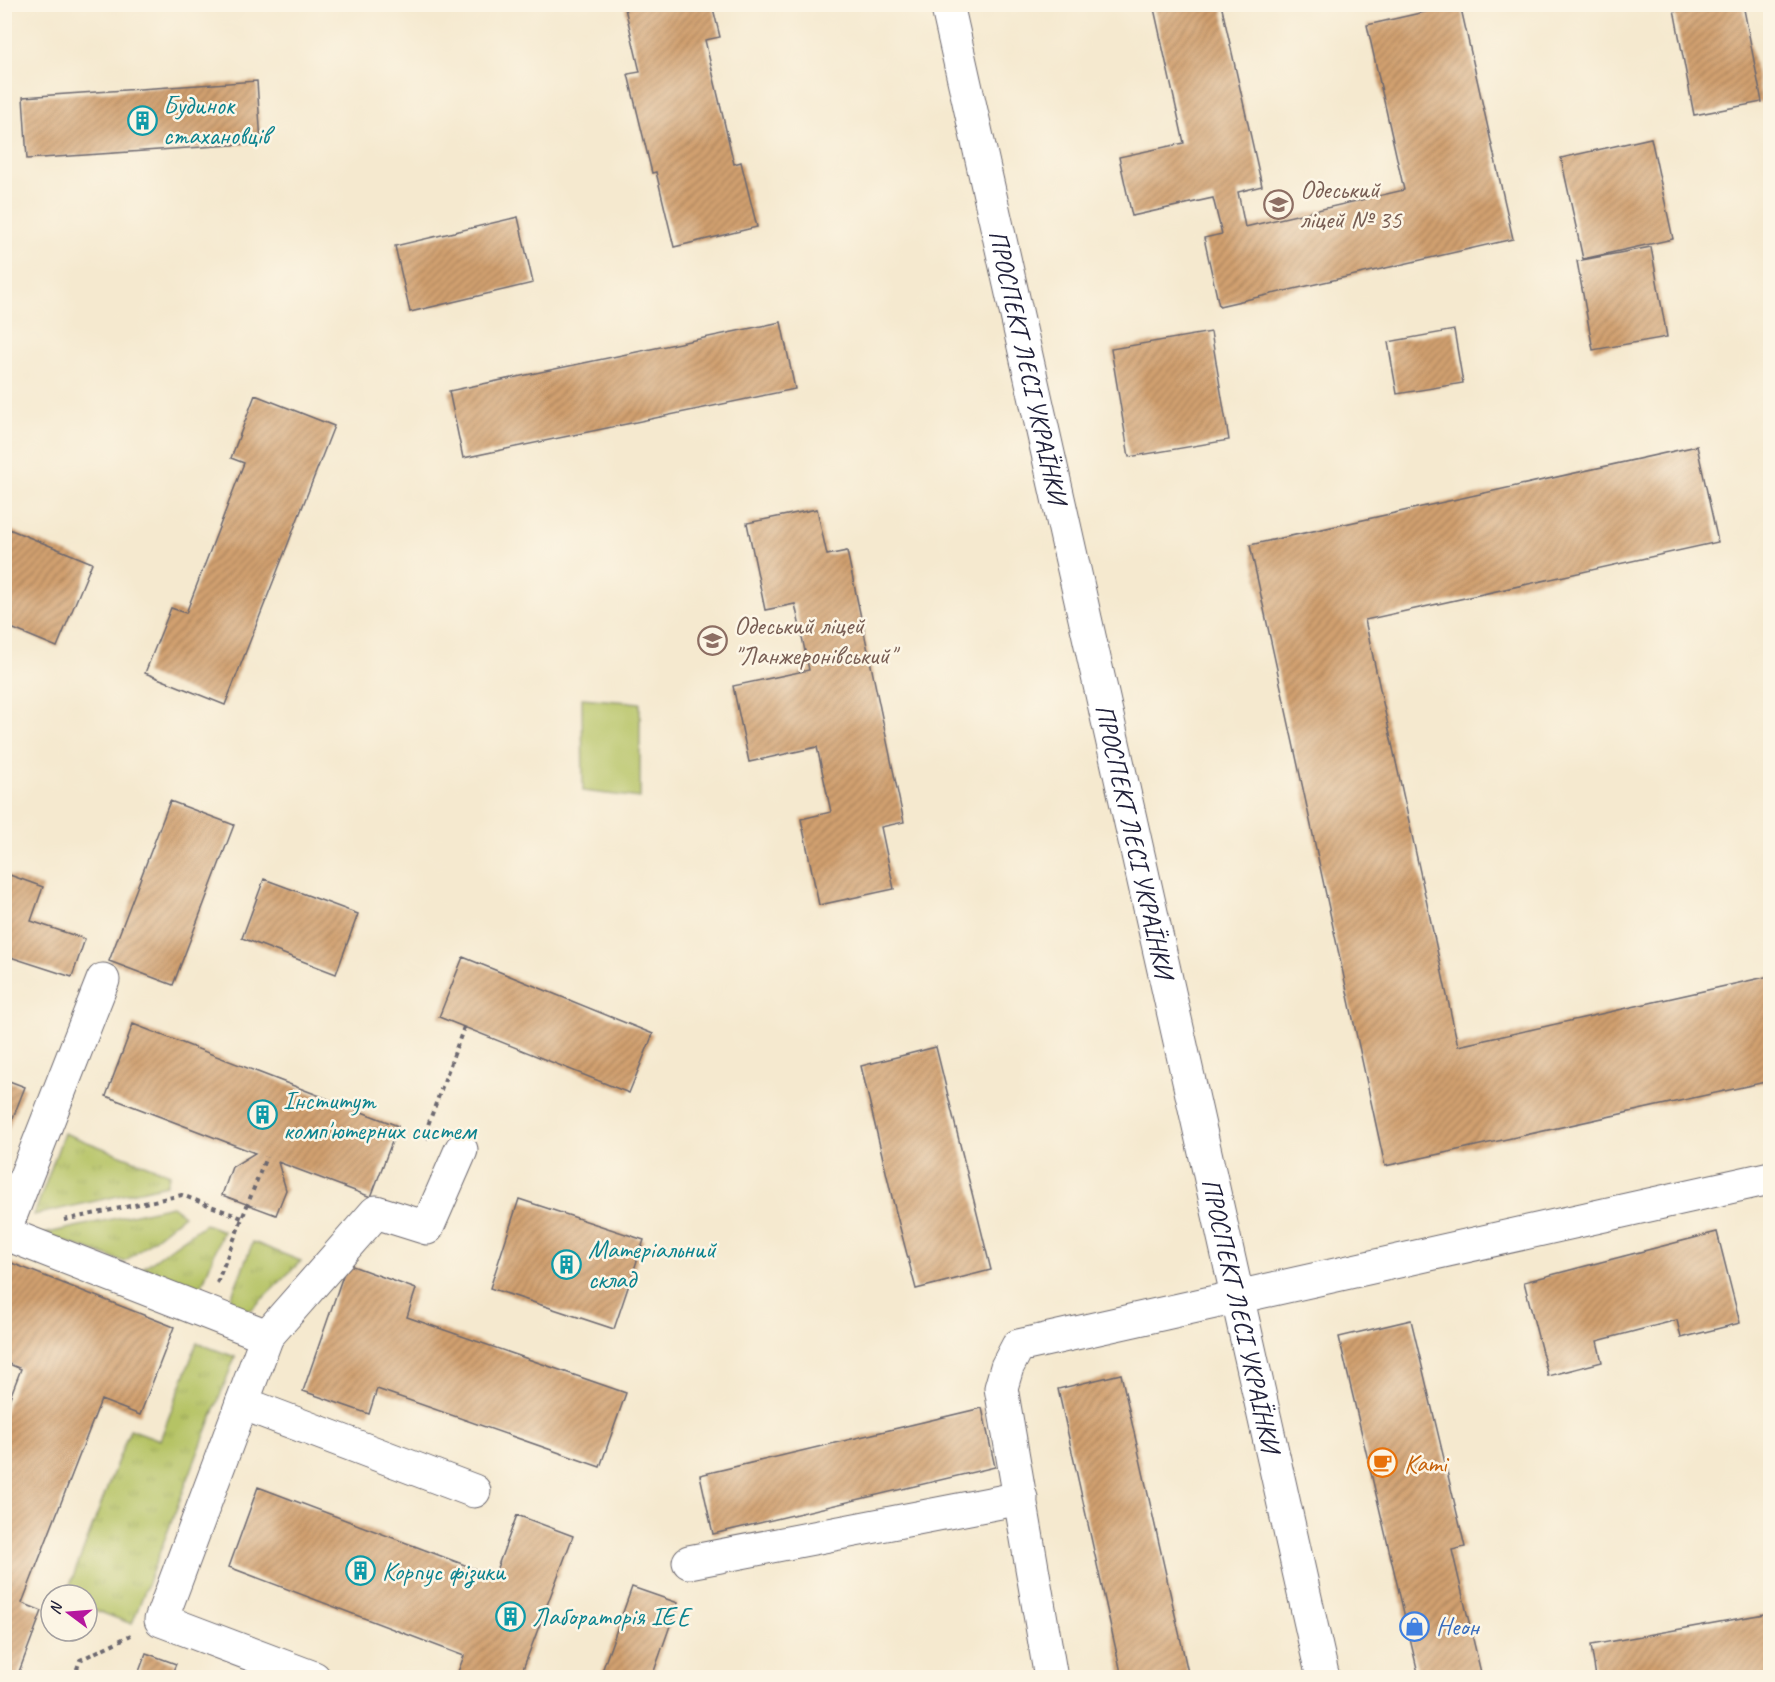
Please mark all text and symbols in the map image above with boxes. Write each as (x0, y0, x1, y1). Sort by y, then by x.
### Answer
place label: Будинок стахановців (163, 89, 276, 152)
building icon: Будинок стахановців (126, 104, 158, 136)
place label: Одеський ліцей № 35 (1300, 173, 1403, 236)
school or university icon: Одеський ліцей № 35 (1263, 188, 1295, 220)
street label: ПРОСПЕКТ ЛЕСІ УКРАЇНКИ (981, 227, 1076, 512)
place label: Одеський ліцей "Ланжеронівський" (734, 609, 900, 672)
school or university icon: Одеський ліцей "Ланжеронівський" (697, 624, 729, 656)
street label: ПРОСПЕКТ ЛЕСІ УКРАЇНКИ (1088, 701, 1182, 986)
place label: Інститут комп'ютерних систем (283, 1084, 477, 1147)
building icon: Інститут комп'ютерних систем (246, 1099, 278, 1131)
street label: ПРОСПЕКТ ЛЕСІ УКРАЇНКИ (1194, 1175, 1289, 1460)
place label: Матеріальний склад (588, 1233, 718, 1296)
building icon: Матеріальний склад (551, 1248, 583, 1280)
cafe icon: Kami (1367, 1447, 1399, 1479)
place label: Kami (1404, 1447, 1450, 1480)
building icon: Корпус фізики (345, 1555, 377, 1587)
place label: Корпус фізики (382, 1555, 506, 1589)
north arrow (39, 1583, 99, 1643)
text: N (45, 1599, 67, 1617)
building icon: Лабораторія ІЕЕ (495, 1600, 527, 1632)
place label: Лабораторія ІЕЕ (532, 1600, 694, 1633)
shop icon: Неон (1399, 1610, 1431, 1642)
place label: Неон (1436, 1610, 1480, 1643)

